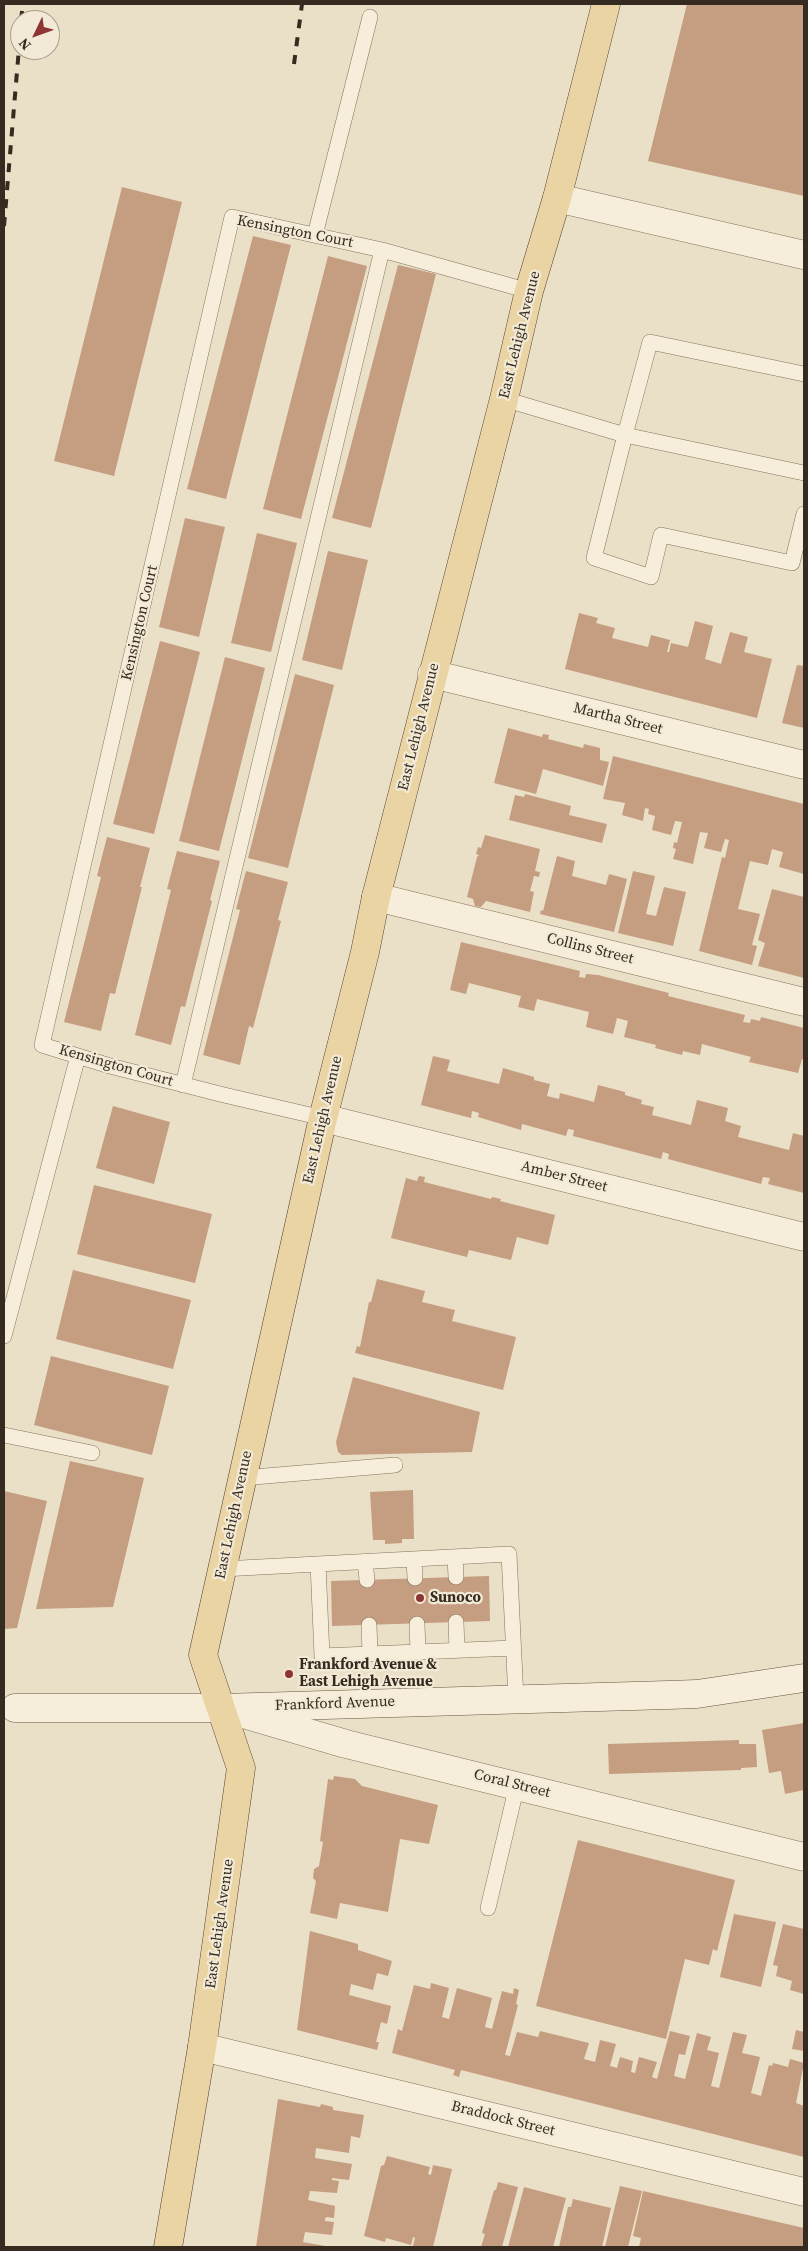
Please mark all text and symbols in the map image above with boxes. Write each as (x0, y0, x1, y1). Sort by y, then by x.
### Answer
north arrow (10, 10, 60, 60)
text: N (14, 34, 35, 55)
street label: Kensington Court (235, 212, 355, 252)
street label: East Lehigh Avenue (495, 269, 545, 401)
street label: Kensington Court (118, 564, 162, 682)
street label: East Lehigh Avenue (394, 661, 444, 793)
street label: Martha Street (572, 699, 664, 739)
street label: Collins Street (545, 930, 635, 968)
street label: Kensington Court (57, 1041, 175, 1091)
street label: East Lehigh Avenue (300, 1054, 346, 1186)
street label: Amber Street (519, 1158, 609, 1196)
street label: East Lehigh Avenue (212, 1449, 256, 1581)
place label: Sunoco (430, 1589, 481, 1607)
marker: Sunoco (414, 1592, 426, 1604)
place label: Frankford Avenue & East Lehigh Avenue (299, 1656, 437, 1691)
marker: Frankford Avenue & East Lehigh Avenue (283, 1668, 295, 1680)
street label: Frankford Avenue (275, 1693, 395, 1715)
street label: Coral Street (472, 1766, 552, 1802)
street label: East Lehigh Avenue (202, 1858, 238, 1990)
street label: Braddock Street (449, 2097, 557, 2141)

